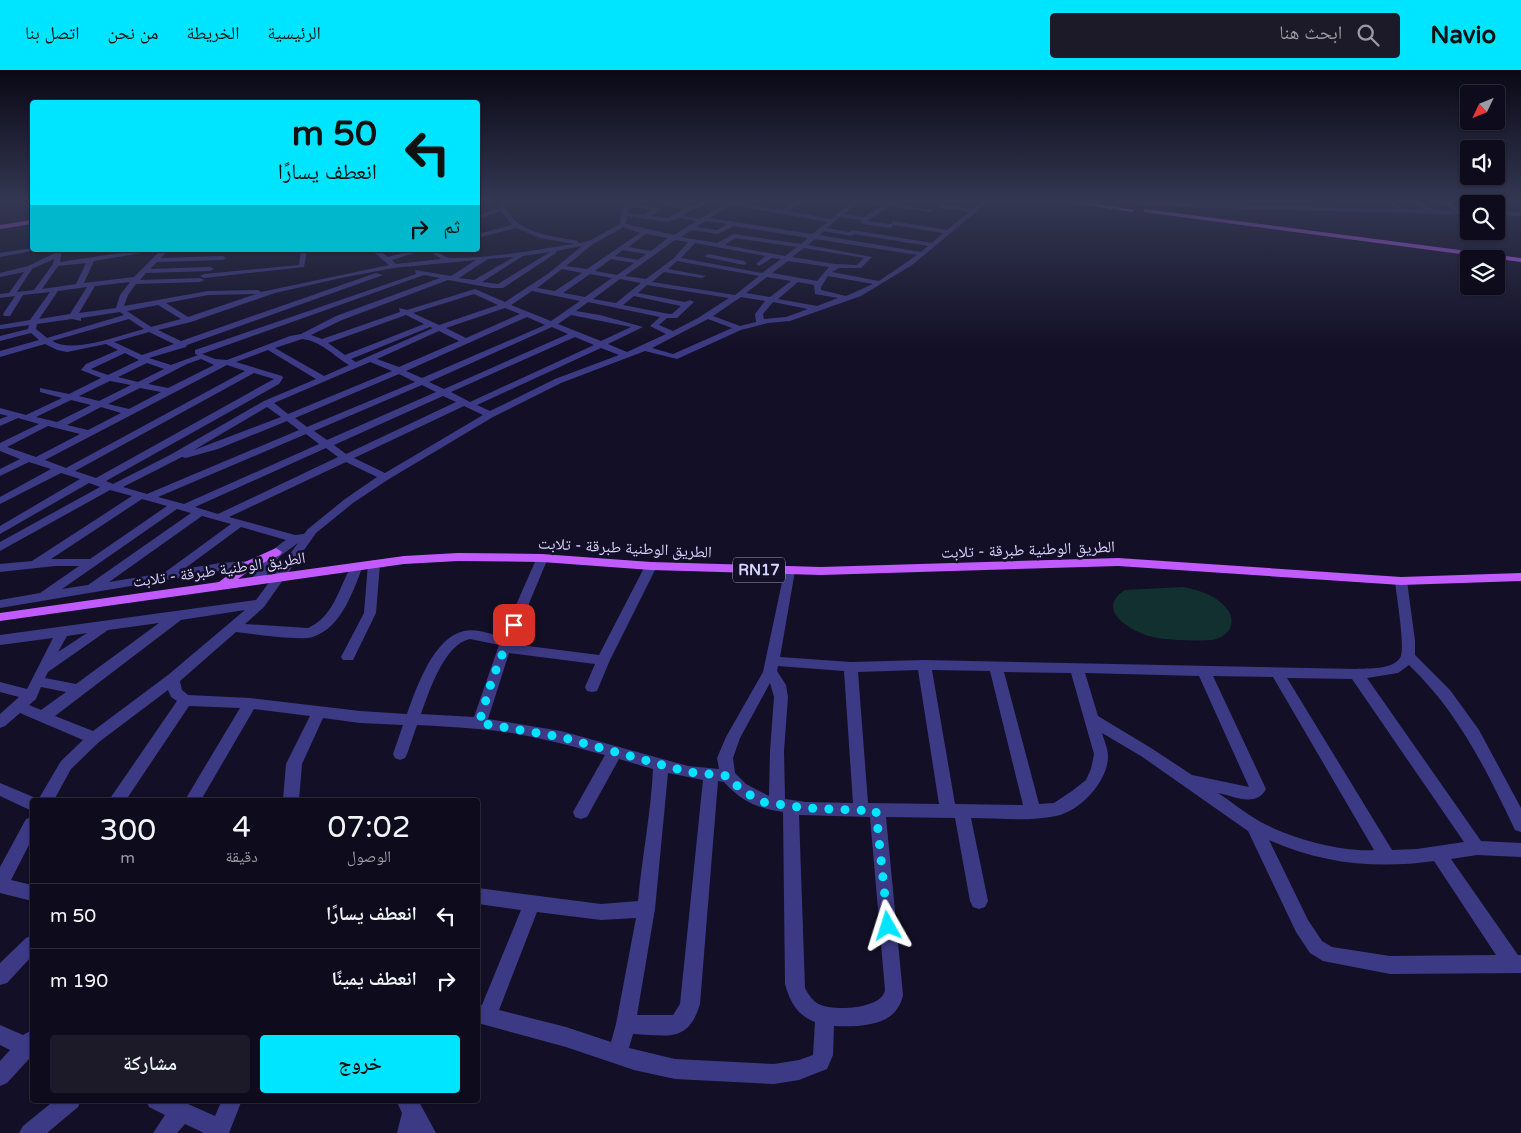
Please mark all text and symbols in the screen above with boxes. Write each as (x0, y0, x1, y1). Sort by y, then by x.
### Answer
search box (1050, 13, 1400, 58)
icon: search (1354, 21, 1382, 49)
text: Navio (1430, 21, 1496, 50)
text: اتصل بنا (25, 22, 80, 44)
text: من نحن (108, 22, 158, 44)
text: الخريطة (186, 22, 239, 44)
text: الرئيسية (267, 22, 321, 44)
text: ابحث هنا (1279, 22, 1342, 44)
north arrow (1460, 85, 1505, 130)
map controls (1460, 85, 1505, 295)
text: 50 m (292, 113, 377, 155)
icon: left (395, 120, 460, 185)
button: sound (1460, 140, 1505, 185)
text: انعطف يسارًا (278, 159, 377, 185)
button: search (1460, 195, 1505, 240)
icon: right (405, 215, 433, 243)
text: ثم (443, 216, 460, 238)
button: layers (1460, 250, 1505, 295)
street label: الطريق الوطنية طبرقة - تلابت (538, 533, 712, 563)
street label: الطريق الوطنية طبرقة - تلابت (941, 537, 1115, 563)
street label: الطريق الوطنية طبرقة - تلابت (132, 548, 307, 592)
road number: RN17 (733, 558, 785, 582)
pin (493, 604, 535, 646)
icon: arrive (500, 611, 528, 639)
text: 4 (232, 809, 251, 846)
text: 07:02 (327, 809, 411, 846)
text: 300 (99, 812, 156, 849)
text: دقيقة (225, 847, 258, 867)
text: الوصول (347, 847, 391, 867)
text: m (120, 848, 135, 868)
position arrow (861, 899, 913, 951)
icon: left (432, 902, 460, 930)
text: انعطف يسارًا (326, 903, 417, 925)
text: 50 m (50, 905, 96, 927)
icon: right (432, 967, 460, 995)
text: انعطف يمينًا (331, 968, 417, 990)
text: 190 m (50, 970, 108, 992)
button: مشاركة (50, 1035, 250, 1093)
button: خروج (260, 1035, 460, 1093)

